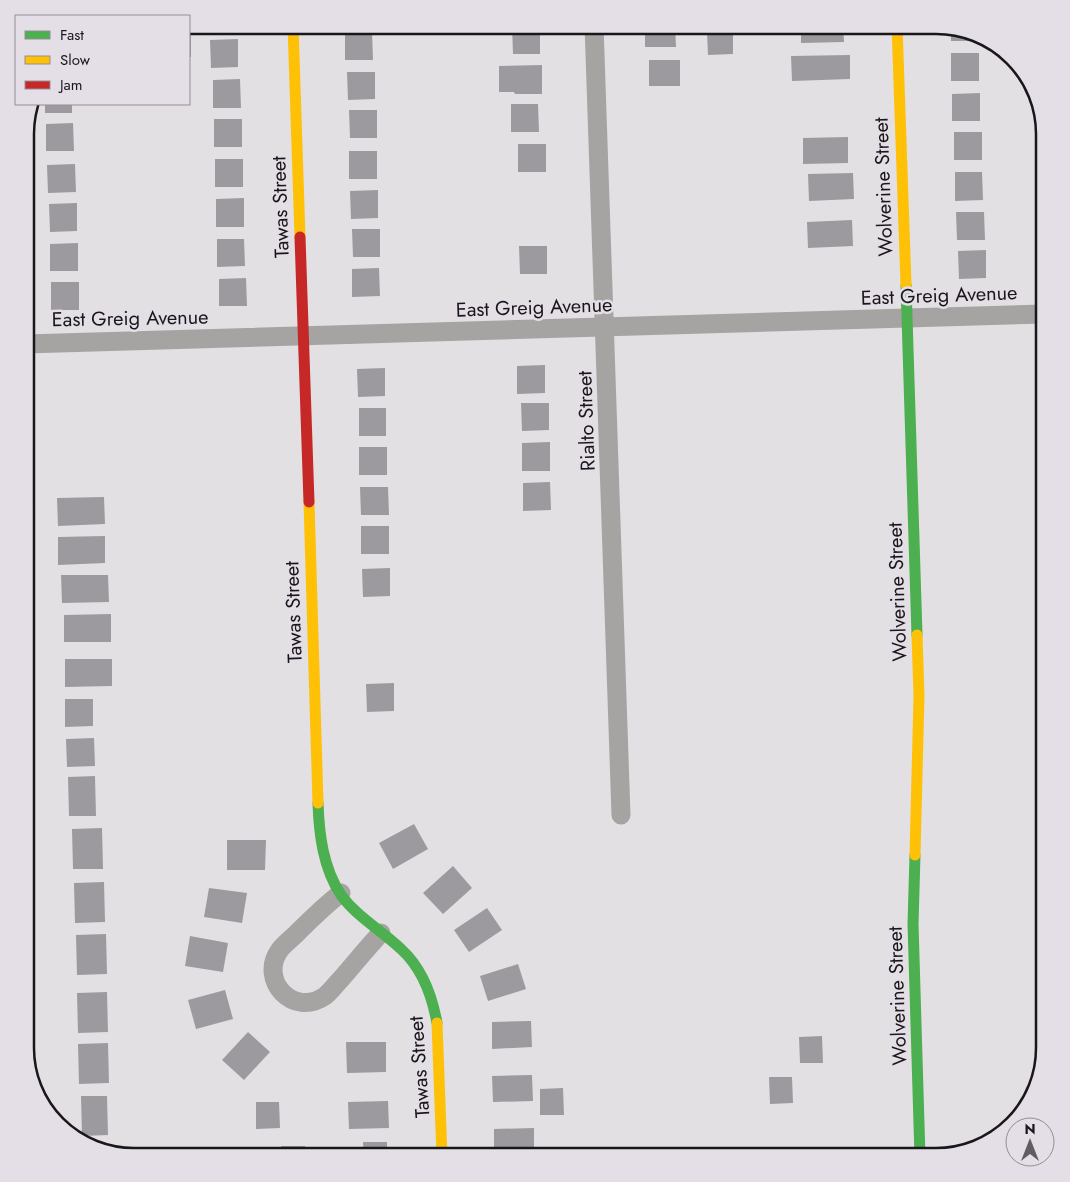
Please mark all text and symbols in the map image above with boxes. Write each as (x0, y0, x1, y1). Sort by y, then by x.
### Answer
legend (15, 15, 190, 105)
text: Fast (60, 24, 84, 46)
text: Slow (60, 49, 91, 71)
text: Jam (58, 74, 83, 96)
street label: Wolverine Street (867, 117, 900, 257)
street label: Tawas Street (264, 155, 297, 258)
street label: East Greig Avenue (860, 278, 1018, 313)
street label: East Greig Avenue (455, 290, 613, 325)
street label: East Greig Avenue (51, 303, 209, 334)
street label: Rialto Street (570, 370, 603, 471)
street label: Wolverine Street (881, 522, 914, 662)
street label: Tawas Street (277, 560, 310, 663)
street label: Wolverine Street (881, 926, 914, 1066)
street label: Tawas Street (401, 1015, 438, 1119)
north arrow (1005, 1117, 1055, 1167)
text: N (1024, 1119, 1036, 1139)

